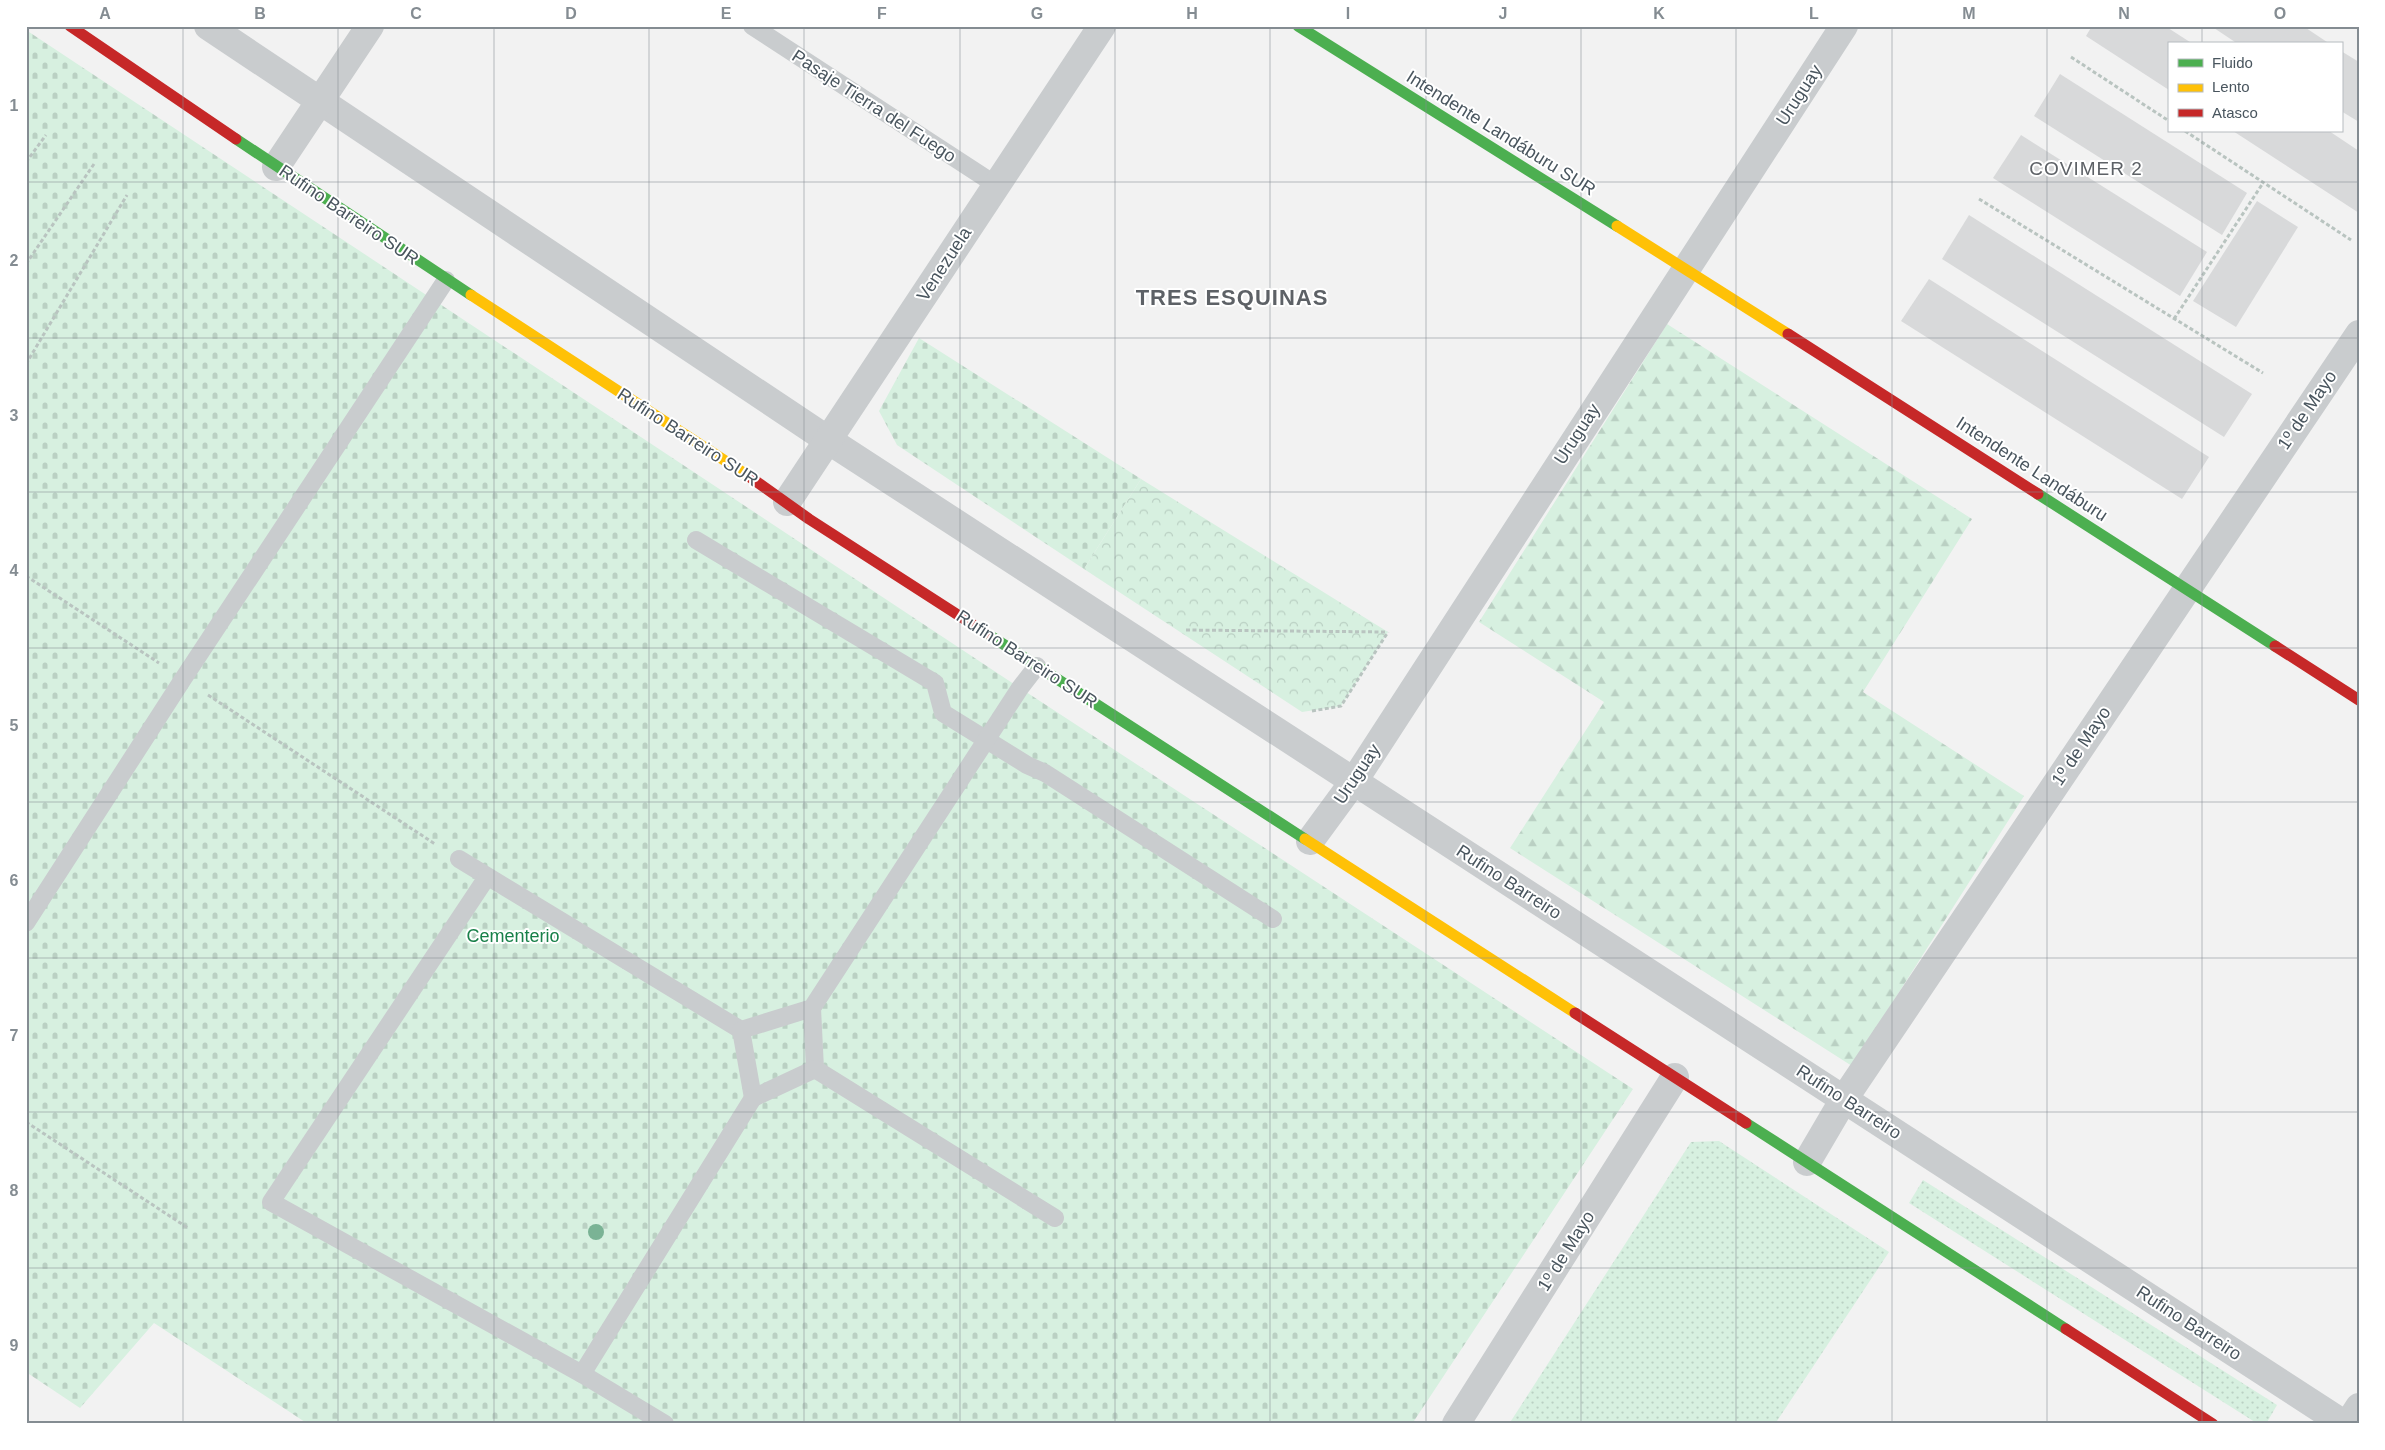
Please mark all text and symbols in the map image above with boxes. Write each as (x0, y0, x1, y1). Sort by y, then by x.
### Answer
text: A (99, 5, 111, 22)
text: B (254, 5, 266, 22)
text: C (410, 5, 422, 22)
text: D (565, 5, 577, 22)
text: E (721, 5, 732, 22)
text: F (877, 5, 887, 22)
text: G (1031, 5, 1043, 22)
text: H (1186, 5, 1198, 22)
text: I (1346, 5, 1350, 22)
text: J (1499, 5, 1507, 22)
text: K (1653, 5, 1665, 22)
text: L (1809, 5, 1819, 22)
text: M (1962, 5, 1976, 22)
text: N (2118, 5, 2130, 22)
text: O (2274, 5, 2286, 22)
legend (2168, 42, 2342, 132)
street label: Pasaje Tierra del Fuego (788, 46, 960, 166)
text: Fluido (2212, 54, 2253, 71)
street label: Uruguay (1772, 61, 1826, 129)
street label: Intendente Landáburu SUR (1403, 66, 1599, 200)
text: Lento (2212, 78, 2250, 95)
text: 1 (10, 97, 19, 114)
text: Atasco (2212, 104, 2258, 121)
district label: COVIMER 2 (2029, 158, 2143, 179)
street label: Rufino Barreiro SUR (275, 161, 423, 269)
street label: Venezuela (913, 222, 976, 305)
text: 2 (10, 252, 19, 269)
district label: TRES ESQUINAS (1136, 285, 1328, 310)
street label: 1º de Mayo (2273, 367, 2341, 453)
street label: Rufino Barreiro SUR (614, 384, 762, 490)
street label: Uruguay (1550, 400, 1604, 468)
text: 3 (10, 407, 19, 424)
street label: Intendente Landáburu (1953, 413, 2111, 525)
text: 4 (10, 562, 19, 579)
street label: Rufino Barreiro SUR (953, 606, 1101, 712)
street label: 1º de Mayo (2047, 703, 2115, 789)
text: 5 (10, 717, 19, 734)
street label: Uruguay (1330, 740, 1384, 808)
street label: Rufino Barreiro (1453, 841, 1565, 923)
text: 6 (10, 872, 19, 889)
park label: Cementerio (466, 926, 560, 946)
text: 7 (10, 1027, 19, 1044)
street label: Rufino Barreiro (1793, 1061, 1905, 1143)
text: 8 (10, 1182, 19, 1199)
street label: 1º de Mayo (1534, 1207, 1598, 1295)
street label: Rufino Barreiro (2133, 1282, 2245, 1364)
text: 9 (10, 1337, 19, 1354)

